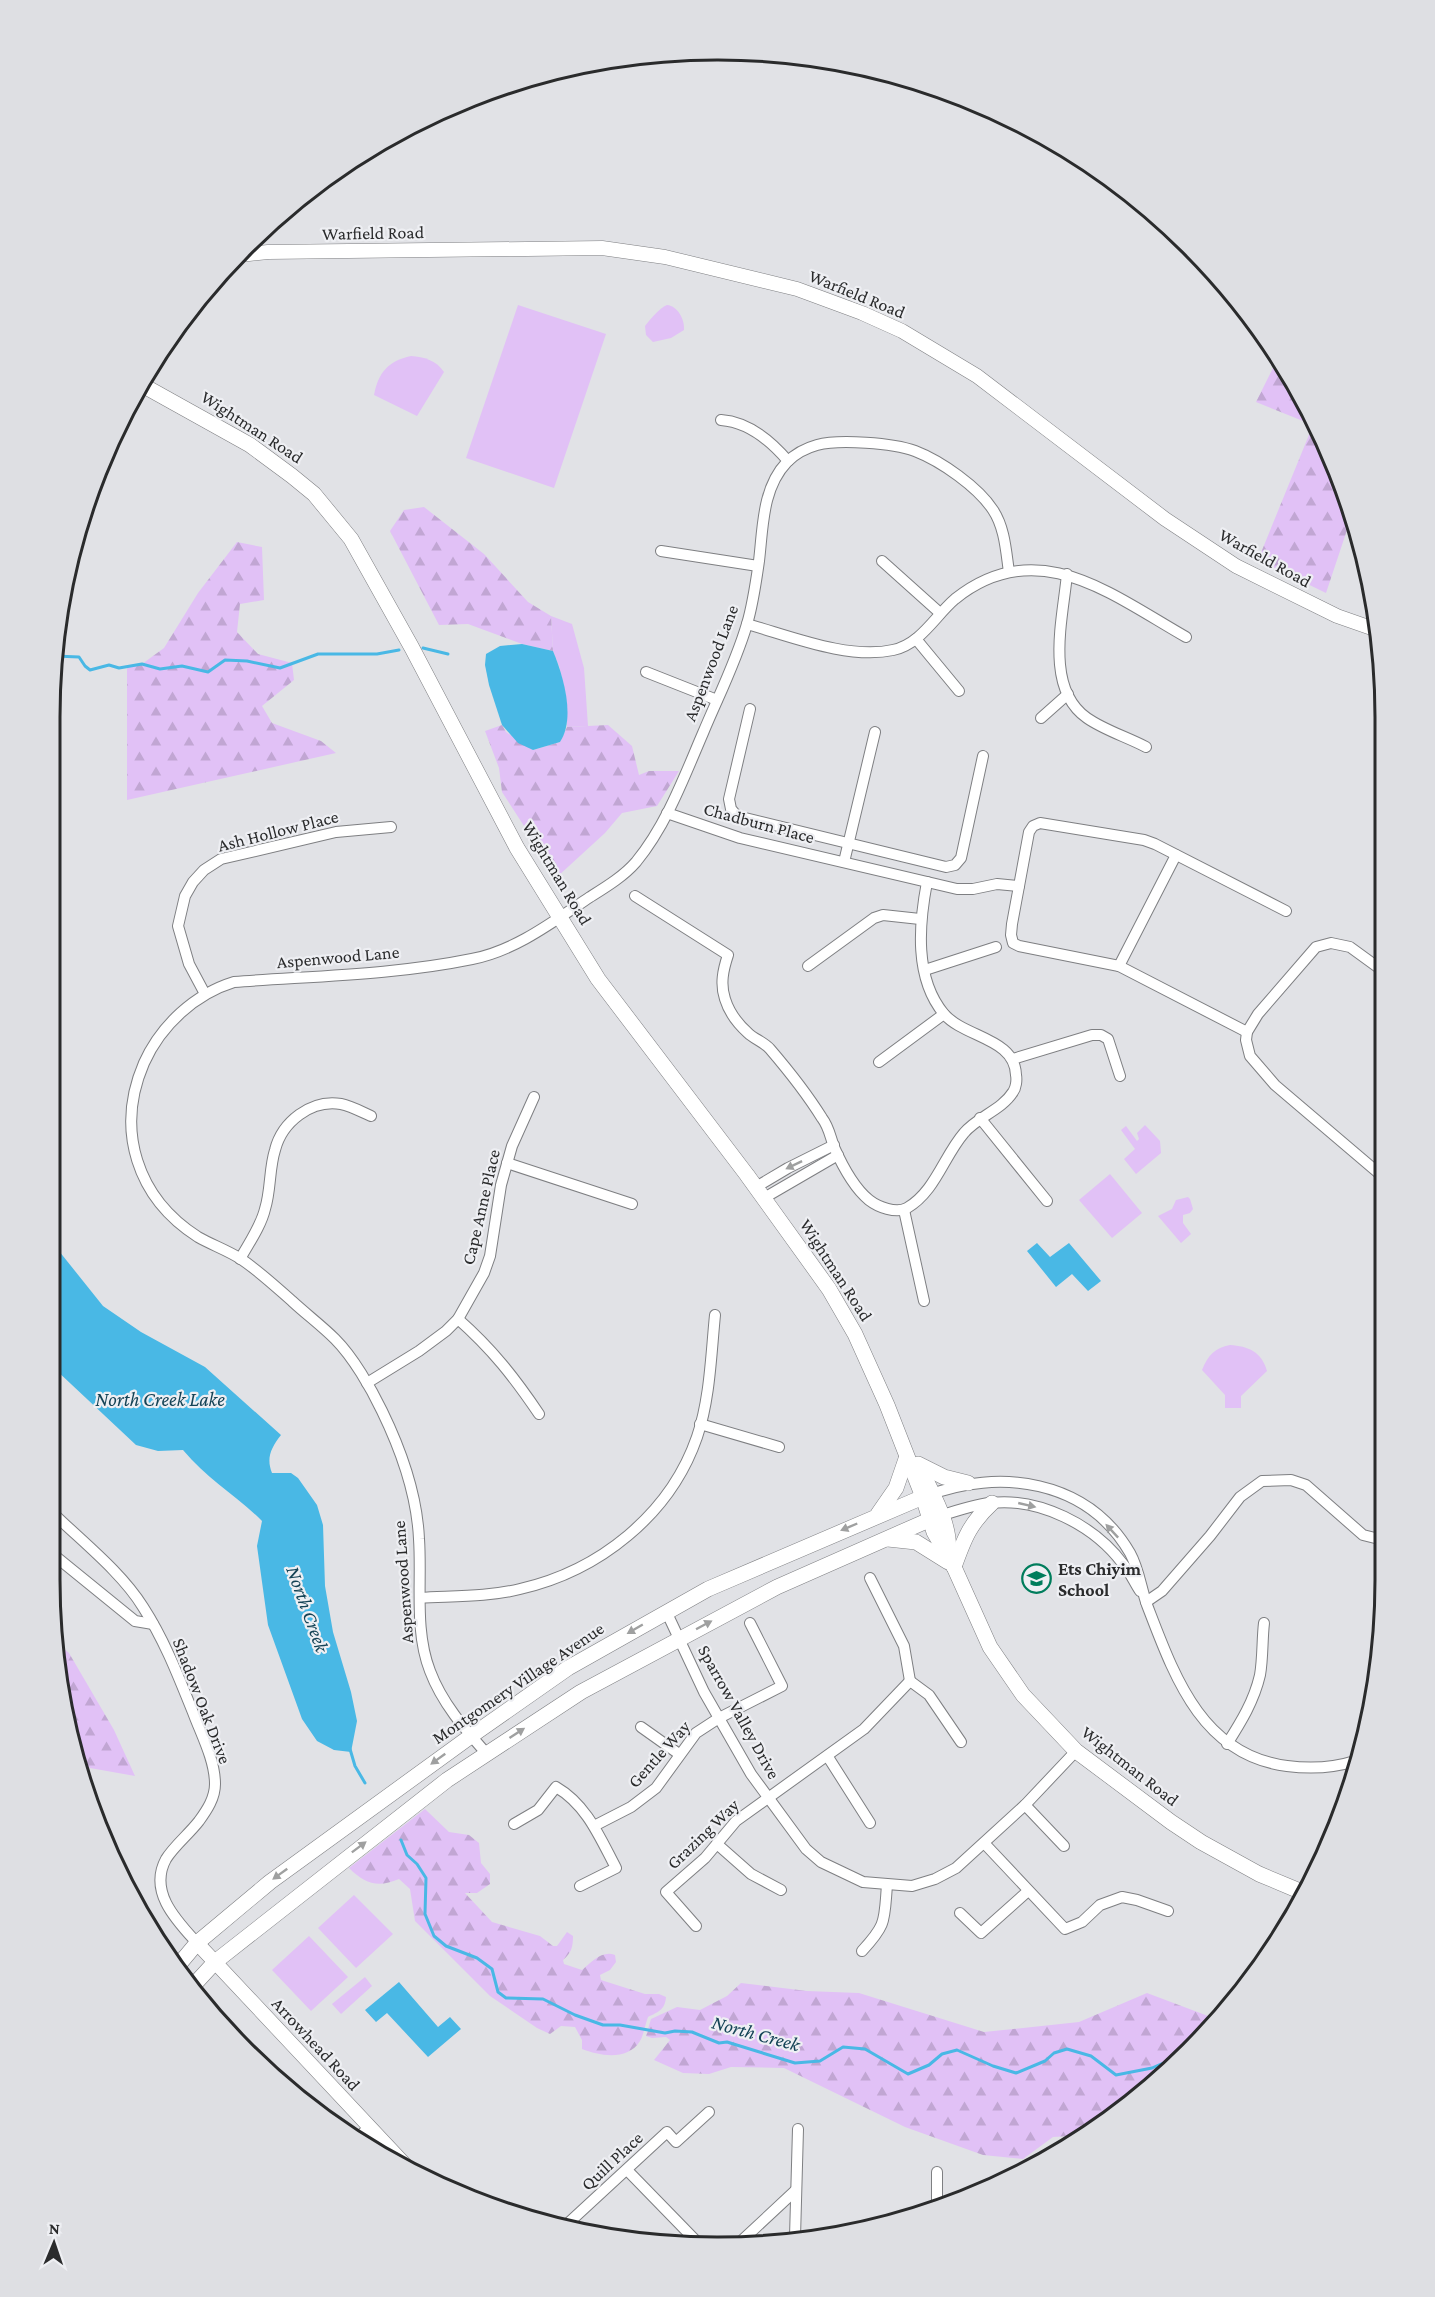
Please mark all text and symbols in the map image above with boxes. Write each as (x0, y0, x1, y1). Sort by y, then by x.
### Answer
street label: Warfield Road (322, 222, 425, 244)
street label: Warfield Road (806, 266, 909, 323)
street label: Wightman Road (197, 387, 307, 468)
street label: Warfield Road (1216, 525, 1315, 592)
street label: Aspenwood Lane (680, 602, 742, 724)
street label: Chadburn Place (701, 799, 817, 847)
street label: Ash Hollow Place (216, 806, 340, 856)
street label: Wightman Road (518, 817, 596, 929)
street label: Aspenwood Lane (276, 942, 400, 972)
street label: Cape Anne Place (458, 1147, 504, 1267)
one-way arrow (786, 1160, 803, 1170)
street label: Wightman Road (796, 1215, 877, 1325)
water label: North Creek Lake (95, 1388, 225, 1410)
one-way arrow (1018, 1501, 1037, 1510)
street label: Aspenwood Lane (389, 1520, 417, 1644)
one-way arrow (840, 1523, 858, 1532)
one-way arrow (1105, 1524, 1119, 1539)
place label: Ets Chiyim School (1058, 1559, 1142, 1600)
water label: North Creek (282, 1563, 334, 1656)
school or university icon: Ets Chiyim School (1021, 1563, 1053, 1595)
street label: Montgomery Village Avenue (428, 1618, 608, 1748)
one-way arrow (696, 1620, 713, 1630)
one-way arrow (627, 1624, 644, 1634)
street label: Shadow Oak Drive (169, 1635, 235, 1767)
street label: Sparrow Valley Drive (694, 1642, 784, 1783)
street label: Gentle Way (624, 1716, 695, 1792)
street label: Wightman Road (1077, 1722, 1183, 1810)
one-way arrow (509, 1728, 525, 1739)
one-way arrow (430, 1753, 446, 1765)
street label: Grazing Way (663, 1794, 744, 1873)
one-way arrow (352, 1842, 367, 1854)
one-way arrow (273, 1868, 289, 1880)
street label: Arrowhead Road (268, 1993, 365, 2095)
water label: North Creek (710, 2011, 804, 2056)
street label: Quill Place (577, 2128, 647, 2194)
north arrow (24, 2213, 84, 2273)
text: N (49, 2220, 60, 2237)

